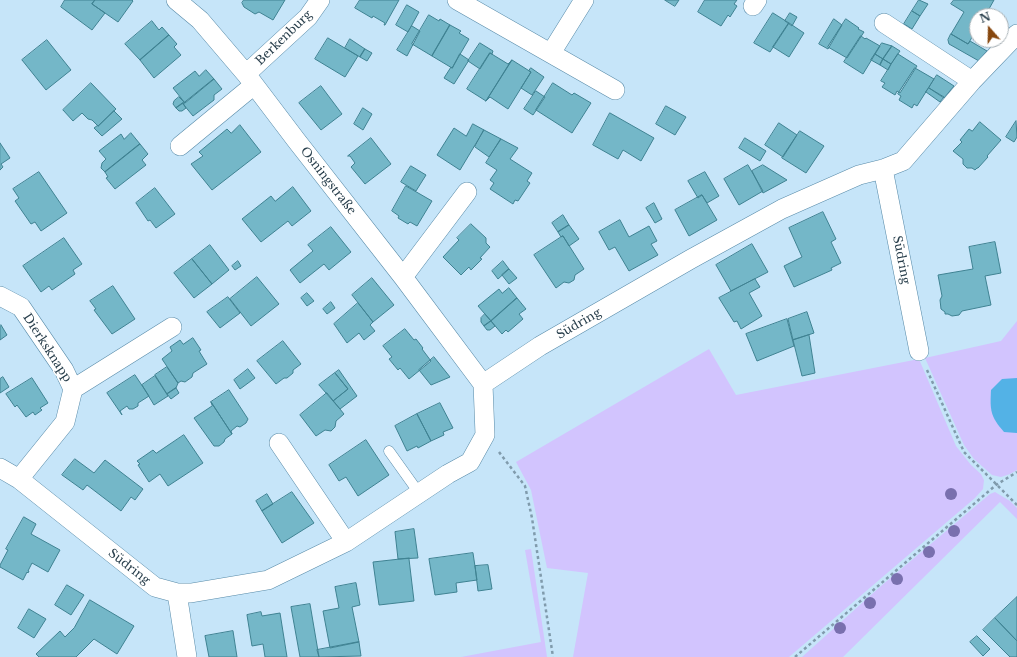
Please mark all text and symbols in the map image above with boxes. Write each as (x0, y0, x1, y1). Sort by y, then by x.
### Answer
street label: Berkenburg (253, 8, 315, 68)
north arrow (969, 8, 1009, 48)
text: N (978, 9, 992, 26)
street label: Osningstraße (297, 144, 359, 218)
street label: Südring (889, 235, 913, 285)
street label: Südring (554, 305, 604, 343)
street label: Dierksknapp (20, 311, 74, 385)
street label: Südring (105, 546, 153, 588)

